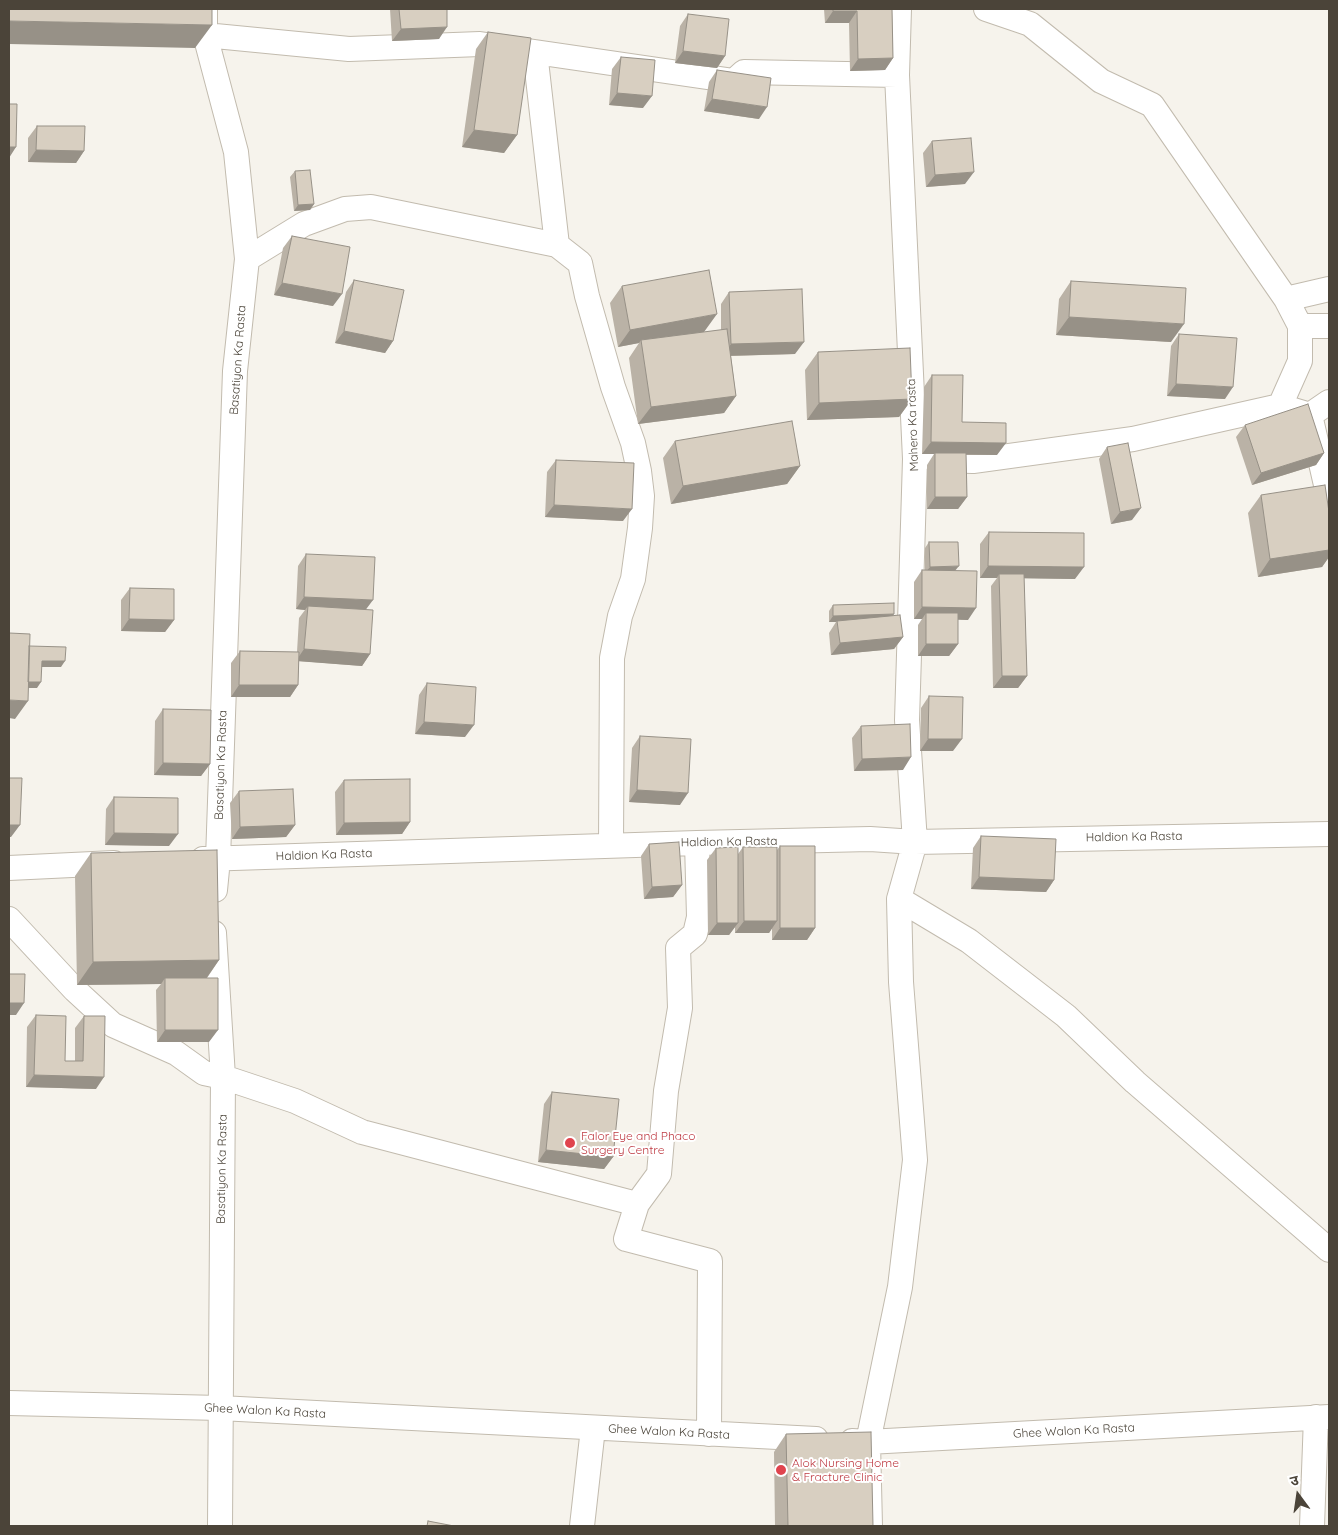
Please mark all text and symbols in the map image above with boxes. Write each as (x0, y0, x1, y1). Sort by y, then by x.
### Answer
street label: Basatiyon Ka Rasta (227, 305, 249, 415)
street label: Mahero Ka rasta (904, 378, 922, 472)
street label: Basatiyon Ka Rasta (212, 710, 230, 820)
street label: Haldion Ka Rasta (1085, 829, 1183, 845)
street label: Haldion Ka Rasta (680, 834, 778, 850)
street label: Haldion Ka Rasta (275, 846, 373, 864)
street label: Basatiyon Ka Rasta (214, 1114, 230, 1224)
place label: Falor Eye and Phaco Surgery Centre (581, 1129, 696, 1157)
marker: Falor Eye and Phaco Surgery Centre (563, 1136, 577, 1150)
street label: Ghee Walon Ka Rasta (204, 1401, 326, 1421)
street label: Ghee Walon Ka Rasta (1013, 1421, 1135, 1441)
street label: Ghee Walon Ka Rasta (608, 1422, 730, 1442)
place label: Alok Nursing Home & Fracture Clinic (792, 1456, 899, 1484)
marker: Alok Nursing Home & Fracture Clinic (774, 1463, 788, 1477)
north arrow (1273, 1470, 1323, 1520)
text: उ (1288, 1471, 1301, 1490)

